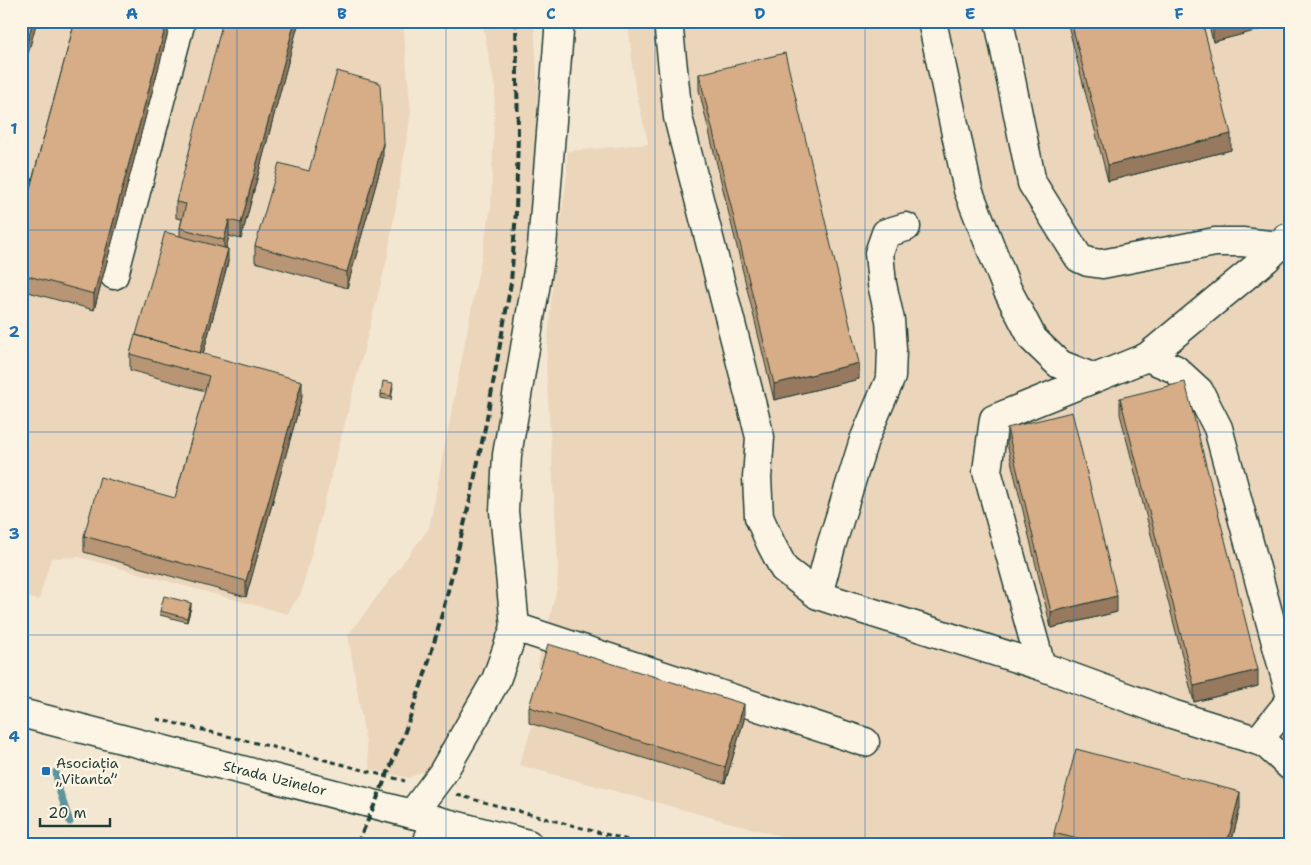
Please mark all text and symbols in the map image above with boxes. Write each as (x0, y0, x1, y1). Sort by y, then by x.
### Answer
text: A (126, 3, 138, 24)
text: B (337, 3, 347, 24)
text: C (546, 3, 556, 24)
text: D (754, 3, 766, 24)
text: E (965, 3, 975, 24)
text: F (1174, 3, 1184, 24)
text: 1 (10, 118, 18, 139)
text: 2 (8, 321, 20, 342)
text: 3 (8, 523, 20, 544)
text: 4 (8, 726, 20, 747)
place label: Asociația „Vitanta” (55, 754, 119, 788)
street label: Strada Uzinelor (221, 756, 329, 800)
marker: Asociația „Vitanta” (40, 765, 52, 777)
scale bar (40, 795, 110, 827)
text: 20 m (48, 803, 87, 823)

